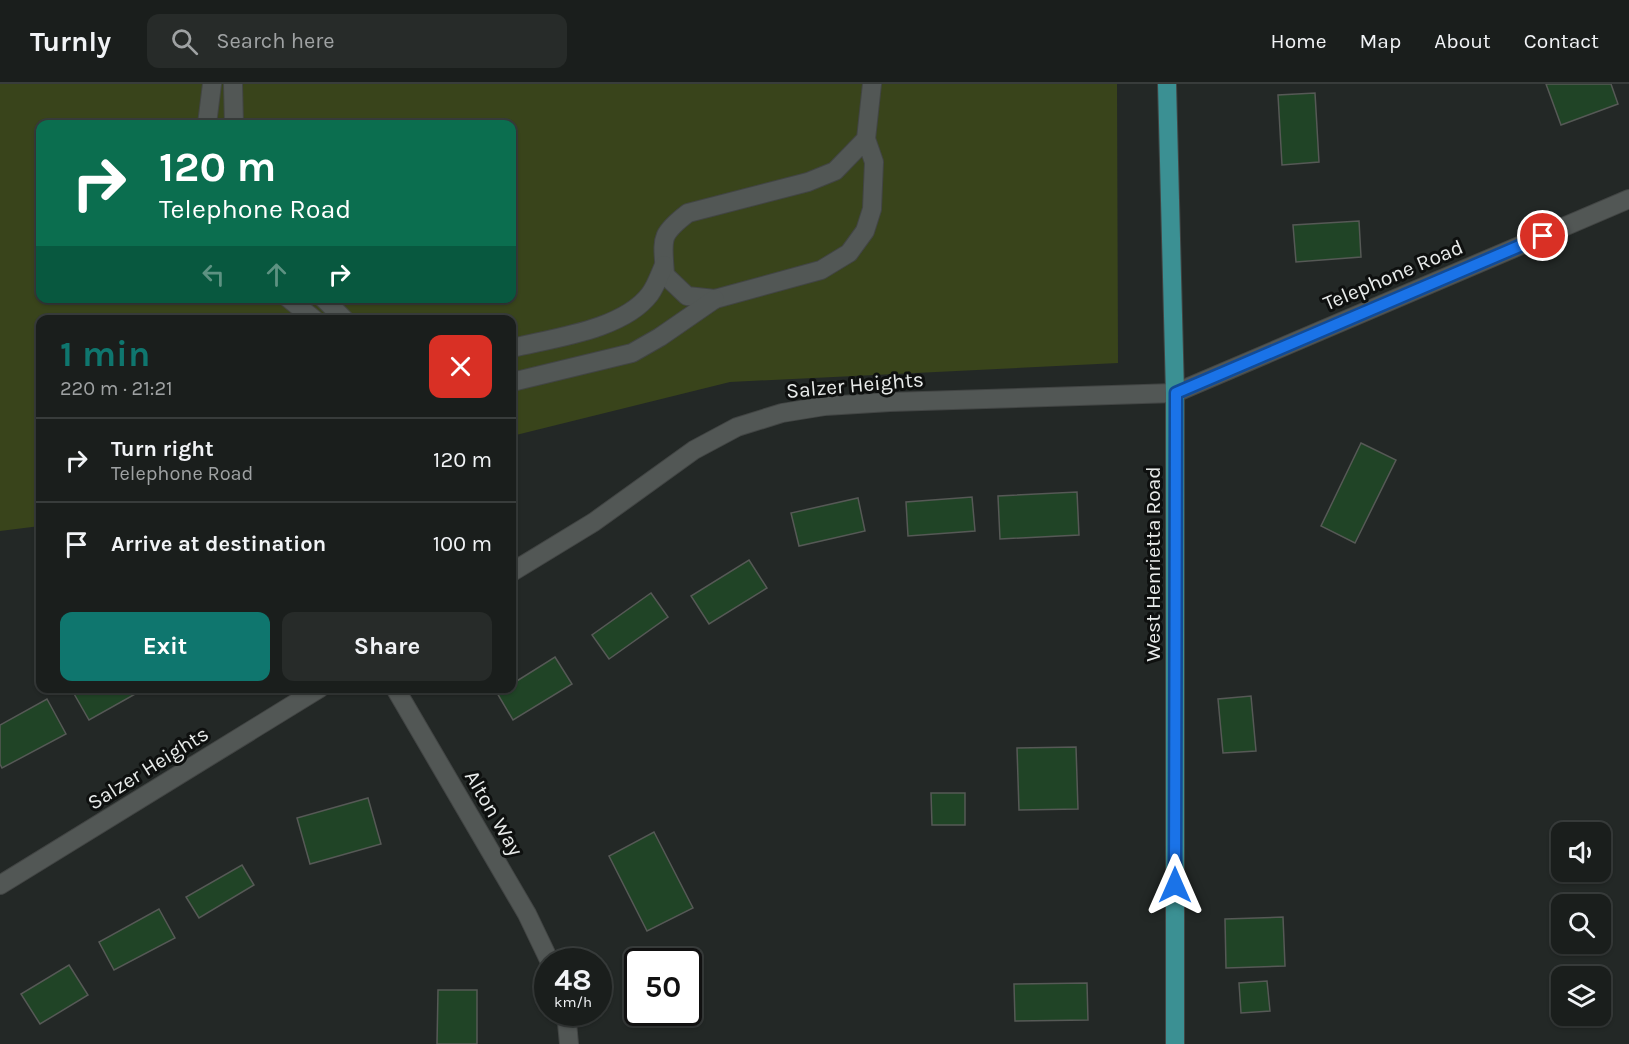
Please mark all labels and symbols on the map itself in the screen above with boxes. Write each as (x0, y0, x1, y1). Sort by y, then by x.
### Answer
pin (1517, 210, 1568, 261)
street label: Telephone Road (1319, 235, 1467, 315)
street label: Salzer Heights (785, 367, 925, 403)
street label: West Henrietta Road (1141, 466, 1165, 662)
street label: Salzer Heights (83, 721, 213, 815)
street label: Alton Way (460, 766, 528, 860)
position arrow (1143, 853, 1207, 917)
speed limit sign: 50 (624, 948, 702, 1026)

